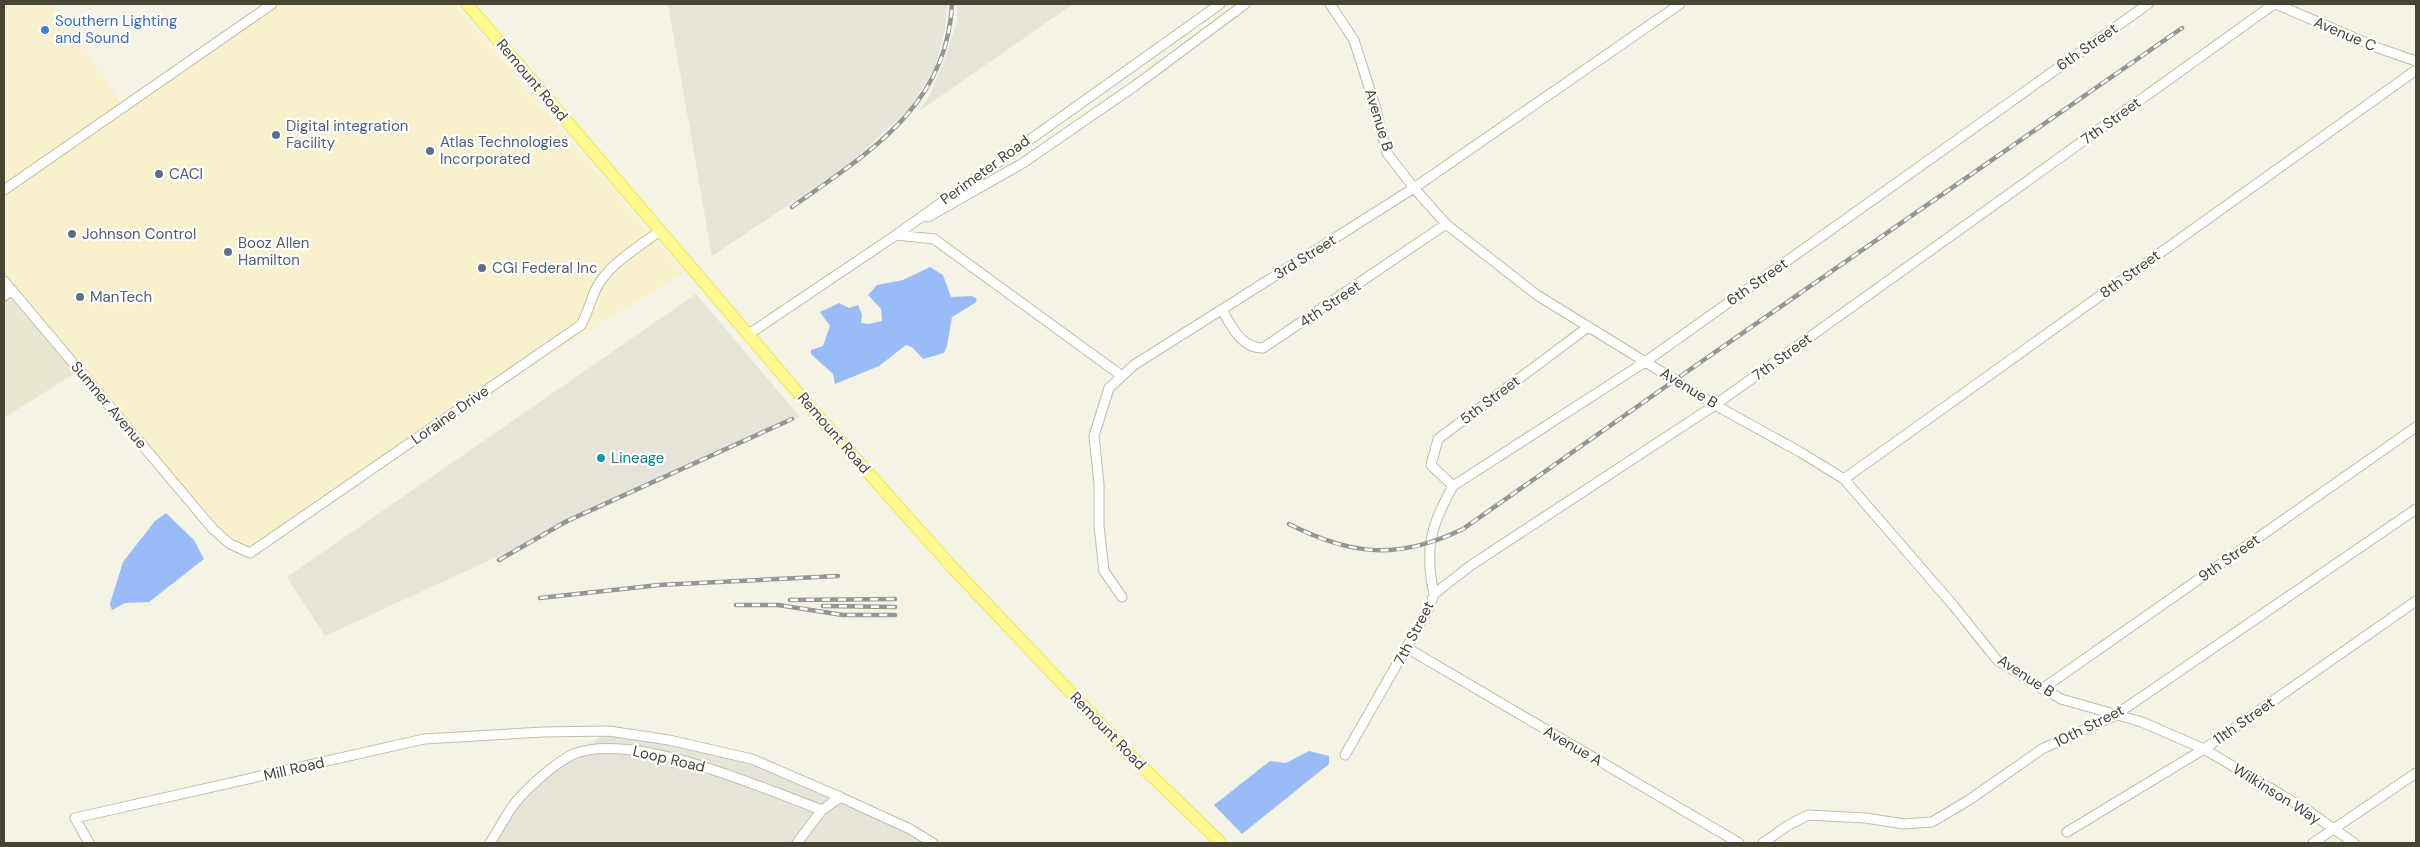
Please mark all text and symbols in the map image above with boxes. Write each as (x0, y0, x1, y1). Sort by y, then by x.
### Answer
place label: Southern Lighting and Sound (55, 11, 177, 48)
street label: Avenue C (2311, 12, 2379, 56)
street label: 6th Street (2052, 19, 2122, 75)
marker: Southern Lighting and Sound (39, 24, 51, 36)
street label: Remount Road (492, 35, 572, 125)
street label: Avenue B (1360, 86, 1398, 154)
street label: 7th Street (2077, 93, 2145, 149)
place label: Digital integration Facility (286, 116, 408, 153)
marker: Digital integration Facility (270, 129, 282, 141)
street label: Perimeter Road (936, 131, 1034, 209)
place label: Atlas Technologies Incorporated (440, 132, 568, 169)
marker: Atlas Technologies Incorporated (424, 145, 436, 157)
place label: CACI (169, 164, 203, 184)
marker: CACI (153, 168, 165, 180)
place label: Johnson Control (82, 224, 196, 244)
marker: Johnson Control (66, 228, 78, 240)
street label: 3rd Street (1270, 230, 1340, 284)
place label: Booz Allen Hamilton (238, 233, 309, 270)
street label: 8th Street (2096, 245, 2164, 303)
marker: Booz Allen Hamilton (222, 246, 234, 258)
street label: 6th Street (1722, 254, 1792, 310)
place label: CGI Federal Inc (492, 258, 598, 278)
marker: CGI Federal Inc (476, 262, 488, 274)
street label: 4th Street (1295, 276, 1365, 332)
place label: ManTech (90, 287, 152, 307)
marker: ManTech (74, 291, 86, 303)
street label: 7th Street (1748, 329, 1816, 385)
street label: Sumner Avenue (67, 357, 151, 453)
street label: Avenue B (1656, 363, 1722, 413)
street label: 5th Street (1456, 371, 1524, 429)
street label: Loraine Drive (407, 381, 493, 449)
street label: Remount Road (793, 388, 875, 478)
place label: Lineage (611, 448, 664, 468)
marker: Lineage (595, 452, 607, 464)
street label: 9th Street (2194, 530, 2264, 586)
street label: 7th Street (1389, 598, 1439, 668)
street label: Avenue B (1994, 650, 2058, 702)
street label: Remount Road (1066, 688, 1150, 774)
street label: 11th Street (2209, 693, 2279, 749)
street label: 10th Street (2051, 700, 2127, 752)
street label: Avenue A (1540, 721, 1606, 771)
street label: Loop Road (631, 741, 707, 777)
street label: Mill Road (262, 752, 326, 786)
street label: Wilkinson Way (2229, 759, 2325, 829)

